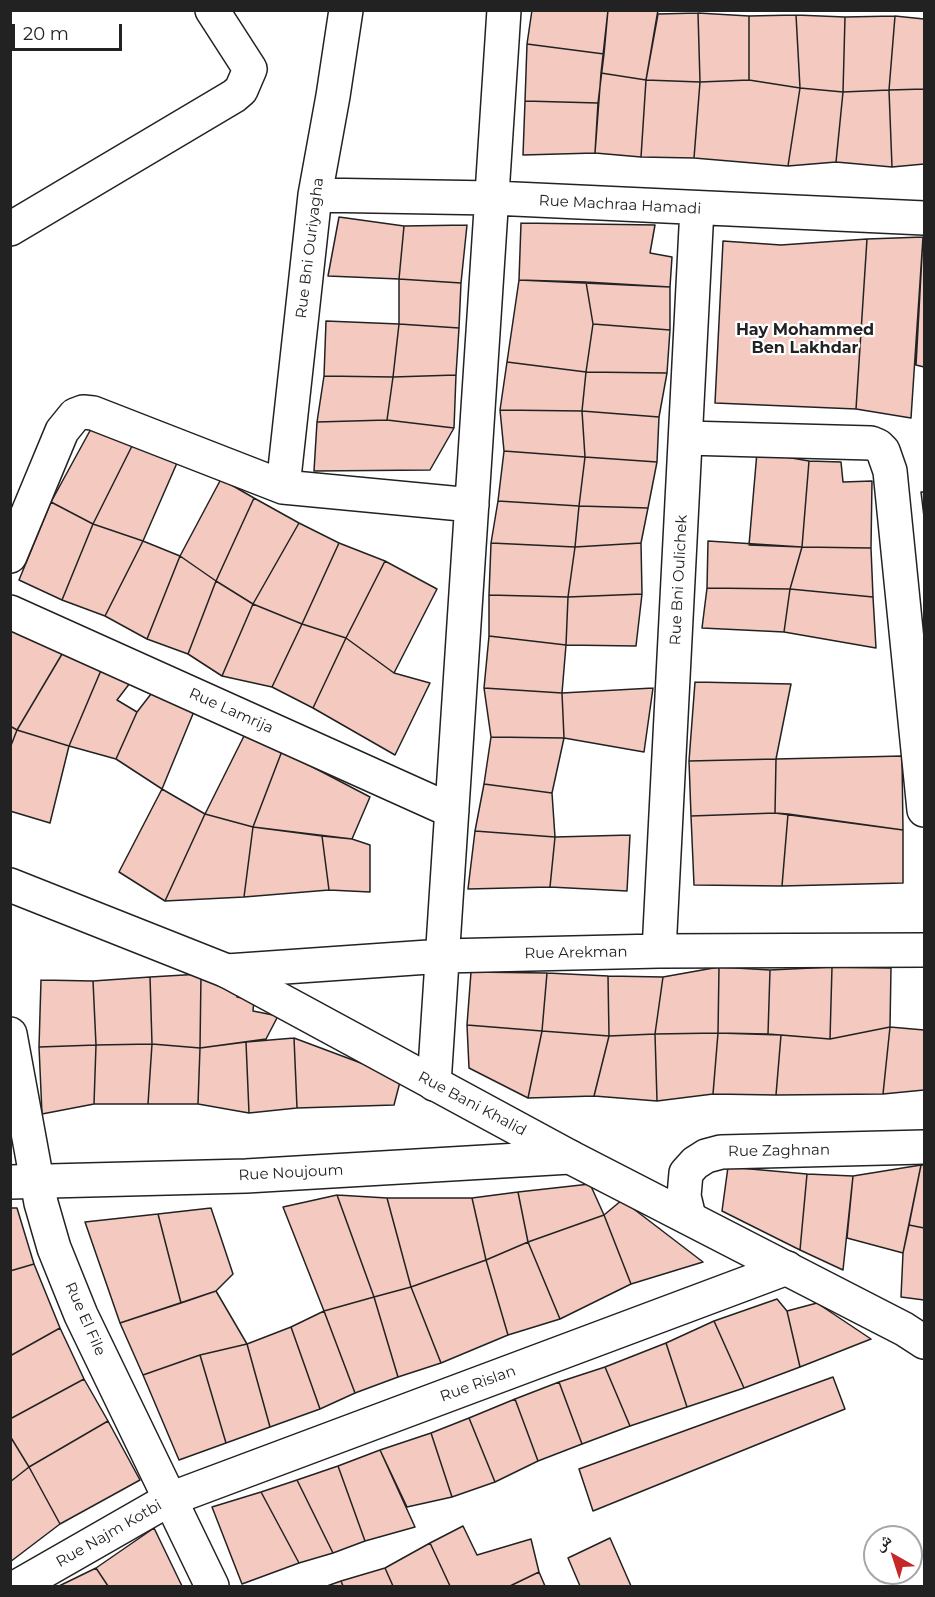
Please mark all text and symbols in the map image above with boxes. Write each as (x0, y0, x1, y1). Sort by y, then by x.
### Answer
scale bar (15, 12, 124, 50)
text: 20 m (23, 23, 69, 45)
street label: Rue Bni Ouriyagha (292, 177, 328, 319)
street label: Rue Machraa Hamadi (538, 192, 702, 218)
district label: Hay Mohammed Ben Lakhdar (736, 320, 874, 358)
street label: Rue Bni Oulichek (667, 514, 691, 646)
street label: Rue Lamrija (186, 684, 276, 738)
street label: Rue Arekman (524, 943, 628, 963)
street label: Rue Bani Khalid (415, 1068, 529, 1140)
street label: Rue Zaghnan (728, 1141, 830, 1161)
street label: Rue Noujoum (238, 1161, 344, 1185)
street label: Rue El File (61, 1279, 109, 1359)
street label: Rue Rislan (438, 1362, 518, 1406)
street label: Rue Najm Kotbi (53, 1496, 165, 1572)
north arrow (863, 1525, 923, 1585)
text: ش (870, 1529, 895, 1555)

